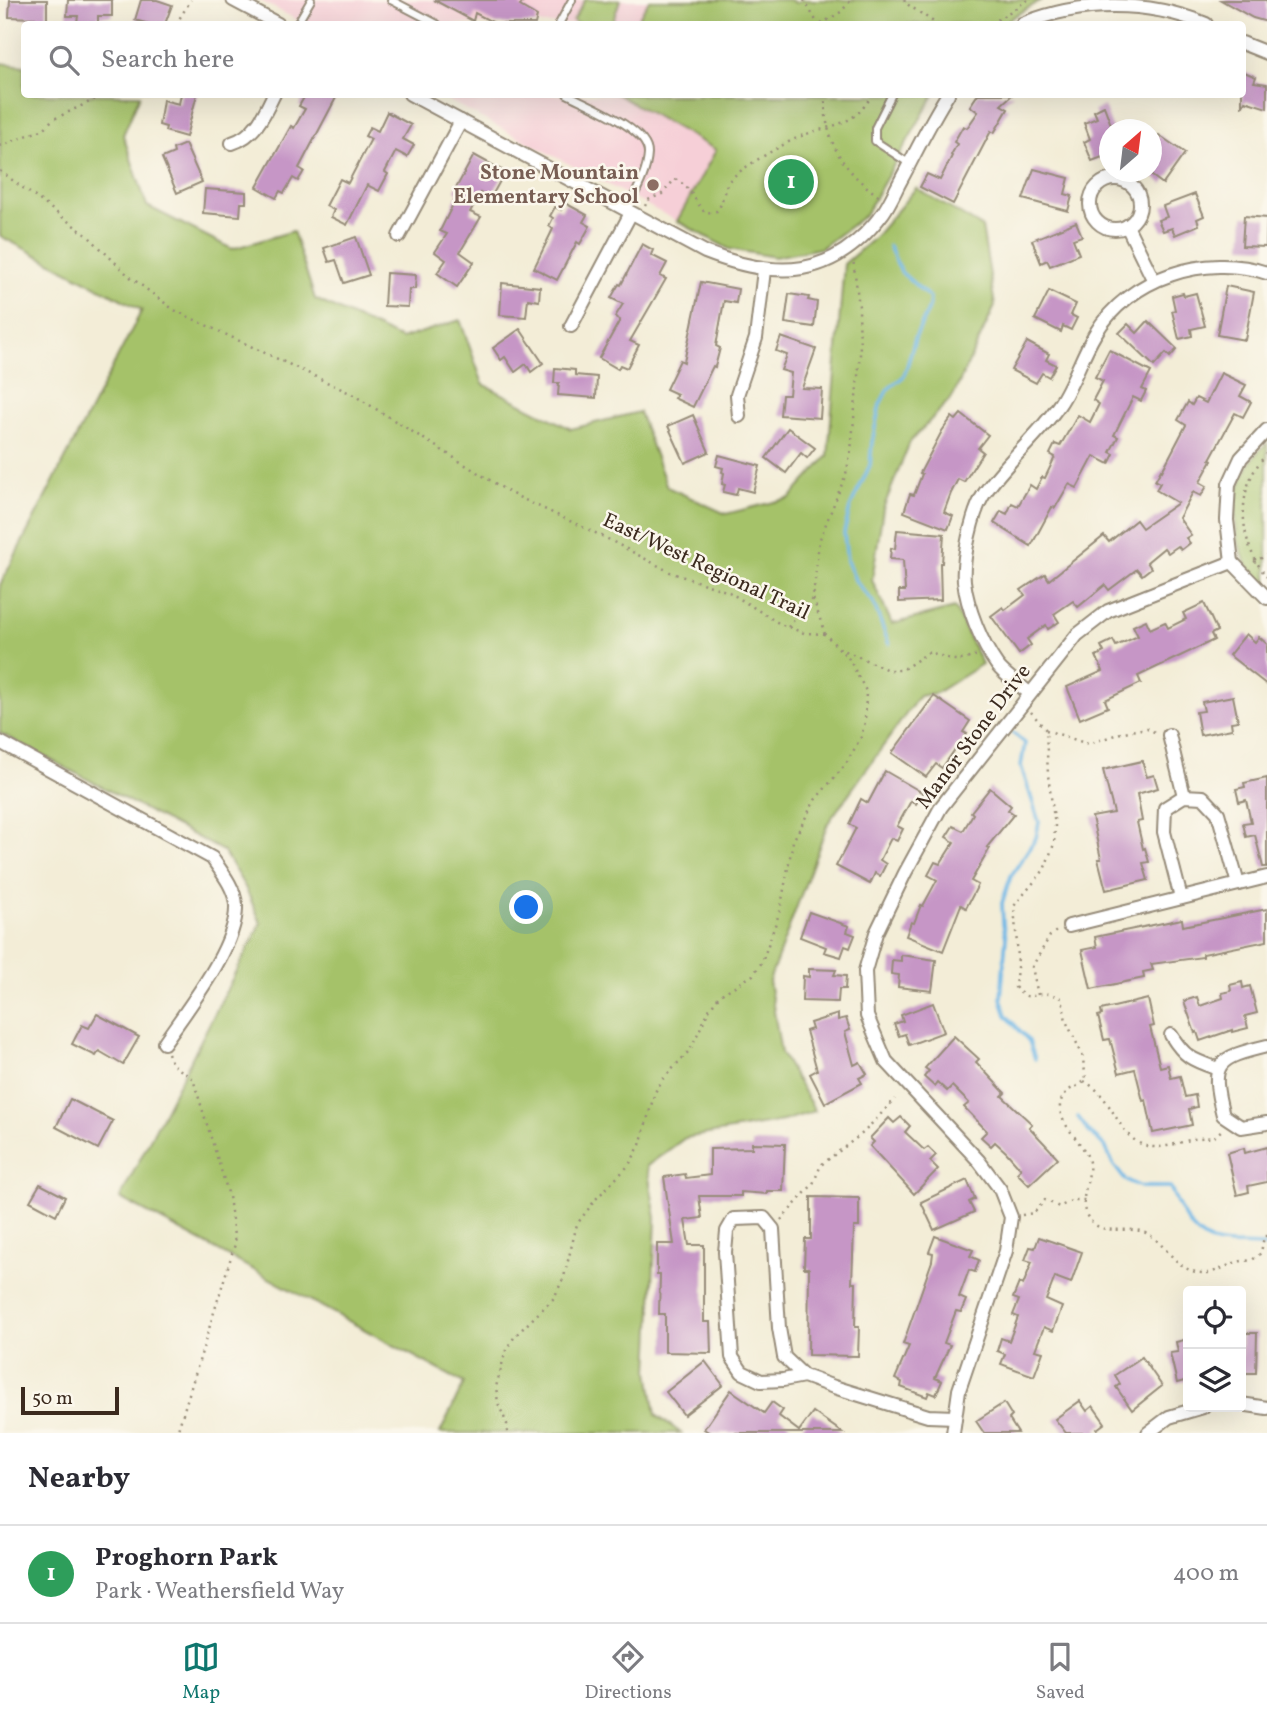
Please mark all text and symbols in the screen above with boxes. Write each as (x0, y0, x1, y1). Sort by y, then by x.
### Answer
search box (21, 21, 1246, 98)
icon: search (45, 41, 83, 79)
text: Search here (101, 42, 234, 78)
north arrow (1099, 119, 1162, 182)
pin: 1 (768, 156, 814, 208)
place label: Stone Mountain Elementary School (453, 159, 639, 212)
marker: Stone Mountain Elementary School (645, 177, 661, 193)
street label: East/West Regional Trail (598, 506, 814, 628)
street label: Manor Stone Drive (910, 659, 1038, 815)
your location (509, 890, 543, 924)
map controls (1183, 1286, 1246, 1412)
button: locate (1183, 1286, 1246, 1349)
button: layers (1183, 1349, 1246, 1412)
scale bar (21, 1384, 119, 1416)
text: 50 m (32, 1386, 73, 1412)
text: Nearby (28, 1458, 130, 1500)
text: Proghorn Park (95, 1540, 278, 1576)
text: 1 (46, 1558, 56, 1590)
text: 400 m (1173, 1558, 1239, 1590)
text: Park · Weathersfield Way (95, 1576, 344, 1608)
tab: Map (182, 1638, 220, 1706)
tab: Directions (585, 1638, 672, 1706)
tab: Saved (1036, 1638, 1085, 1706)

